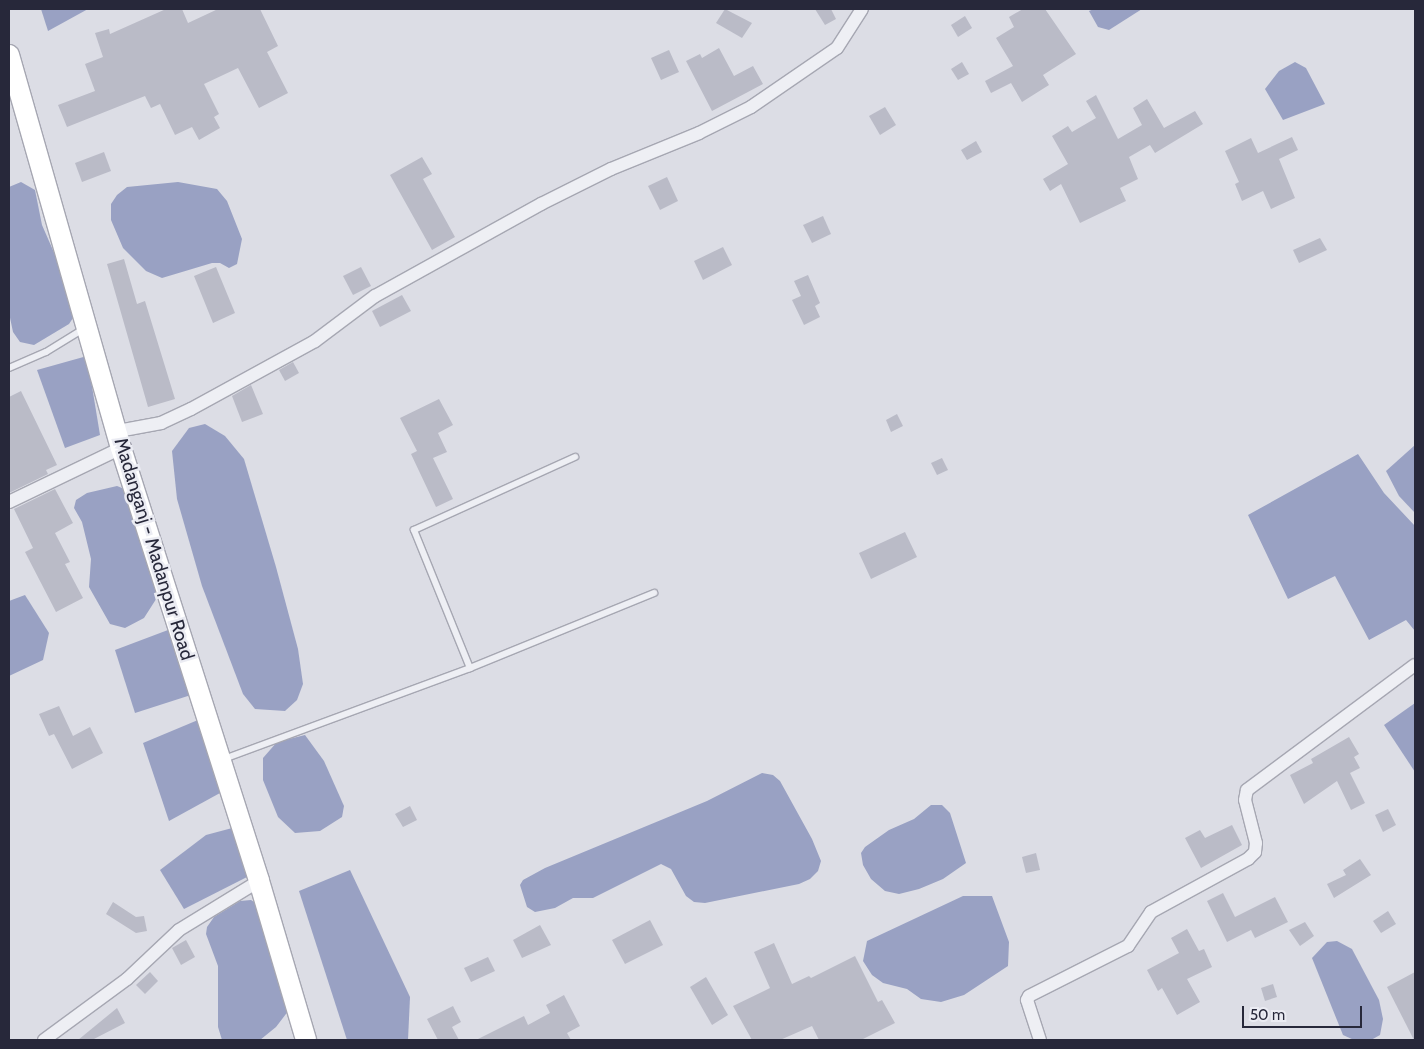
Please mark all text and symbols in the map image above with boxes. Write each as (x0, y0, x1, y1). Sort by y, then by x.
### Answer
street label: Madanganj - Madanpur Road (109, 435, 199, 663)
scale bar (1244, 996, 1364, 1028)
text: 50 m (1250, 1006, 1285, 1024)

